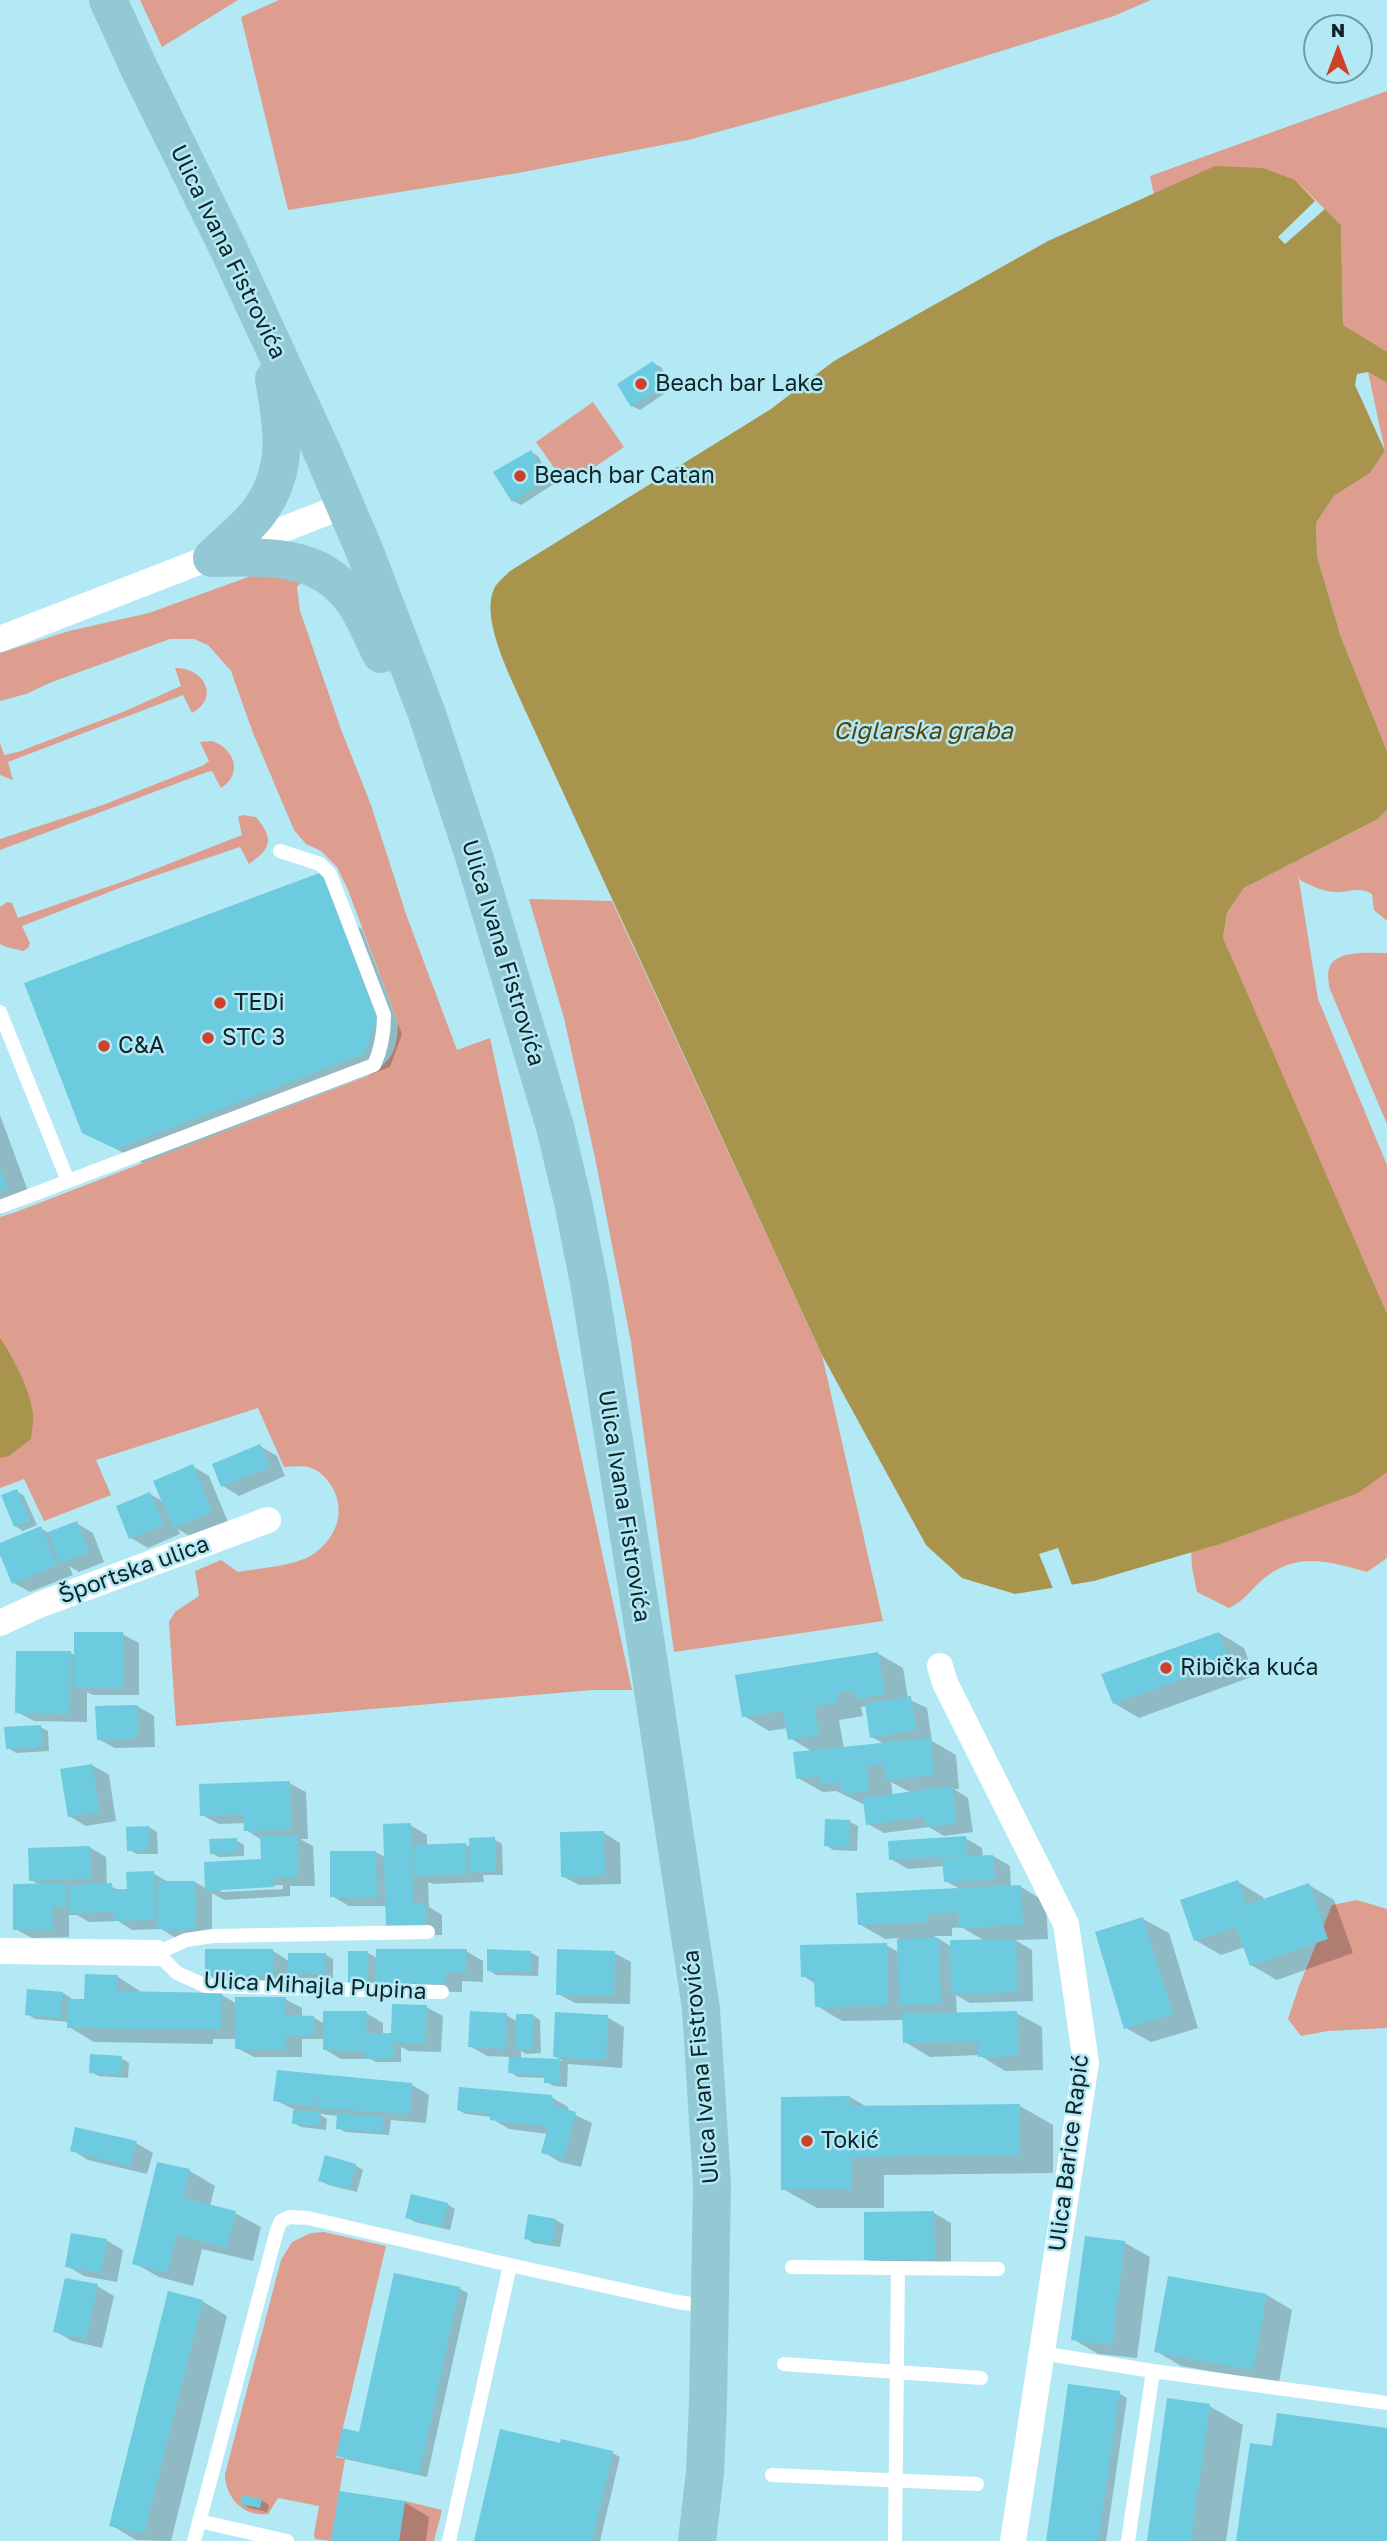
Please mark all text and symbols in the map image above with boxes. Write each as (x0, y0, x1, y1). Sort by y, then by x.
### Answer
north arrow (1303, 14, 1373, 84)
text: N (1331, 18, 1345, 41)
street label: Ulica Ivana Fistrovića (164, 140, 292, 364)
place label: Beach bar Lake (655, 370, 823, 398)
marker: Beach bar Lake (633, 376, 649, 392)
place label: Beach bar Catan (534, 462, 715, 490)
marker: Beach bar Catan (512, 468, 528, 484)
water label: Ciglarska graba (833, 717, 1013, 745)
street label: Ulica Ivana Fistrovića (455, 837, 551, 1069)
place label: TEDi (234, 989, 285, 1017)
marker: TEDi (212, 995, 228, 1011)
place label: STC 3 (222, 1024, 285, 1052)
marker: STC 3 (200, 1030, 216, 1046)
place label: C&A (118, 1032, 164, 1060)
marker: C&A (96, 1038, 112, 1054)
street label: Ulica Ivana Fistrovića (592, 1388, 656, 1624)
street label: Športska ulica (55, 1530, 213, 1610)
place label: Ribička kuća (1180, 1654, 1319, 1682)
marker: Ribička kuća (1158, 1660, 1174, 1676)
street label: Ulica Ivana Fistrovića (677, 1949, 725, 2185)
street label: Ulica Mihajla Pupina (203, 1966, 427, 2006)
street label: Ulica Barice Rapić (1043, 2053, 1095, 2253)
place label: Tokić (821, 2127, 879, 2155)
marker: Tokić (799, 2133, 815, 2149)

